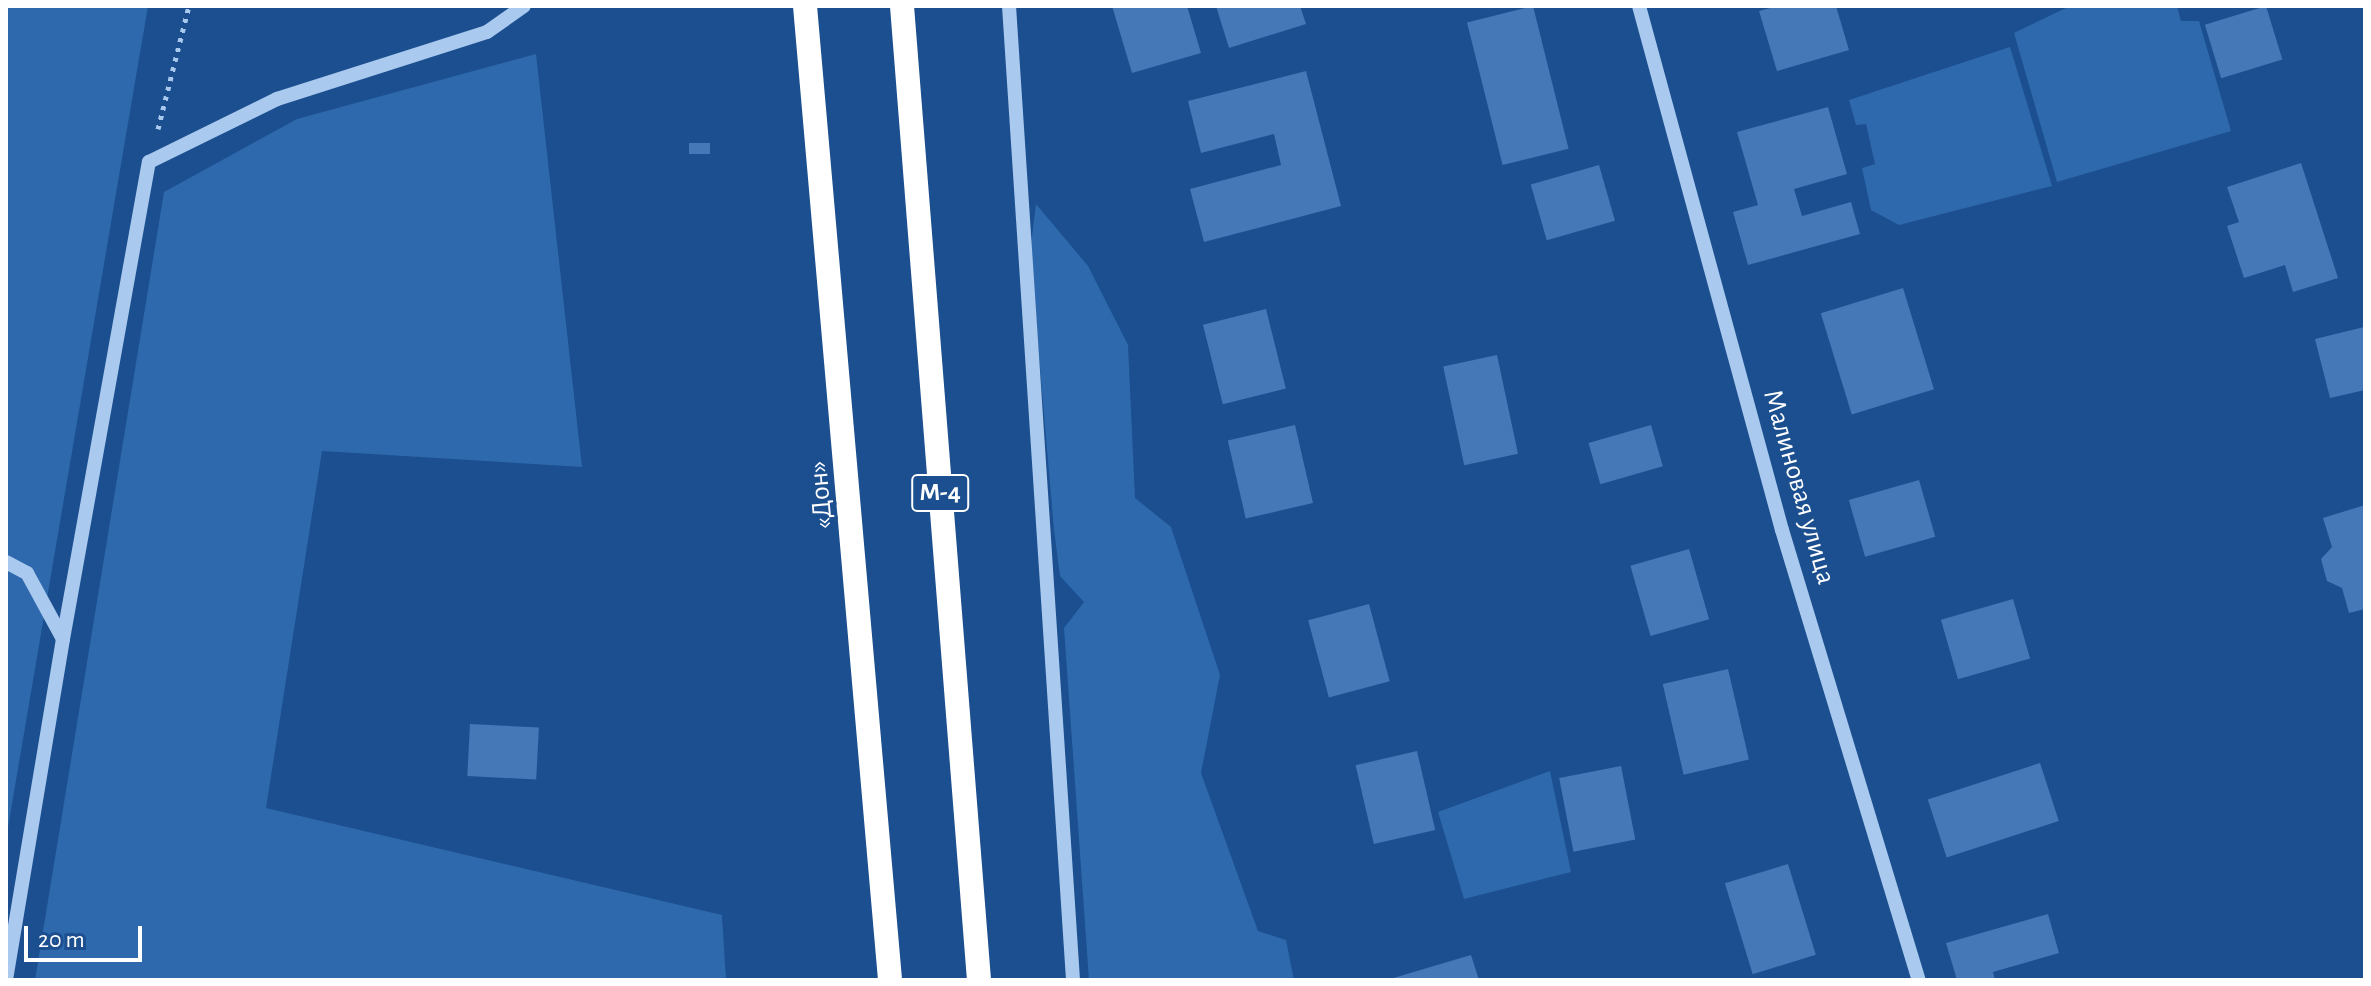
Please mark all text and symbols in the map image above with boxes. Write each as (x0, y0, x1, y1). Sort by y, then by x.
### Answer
street label: Малиновая улица (1755, 386, 1843, 588)
street label: «Дон» (801, 459, 841, 531)
road number: М-4 (910, 471, 970, 515)
scale bar (28, 910, 146, 960)
text: 20 m (38, 928, 85, 952)

